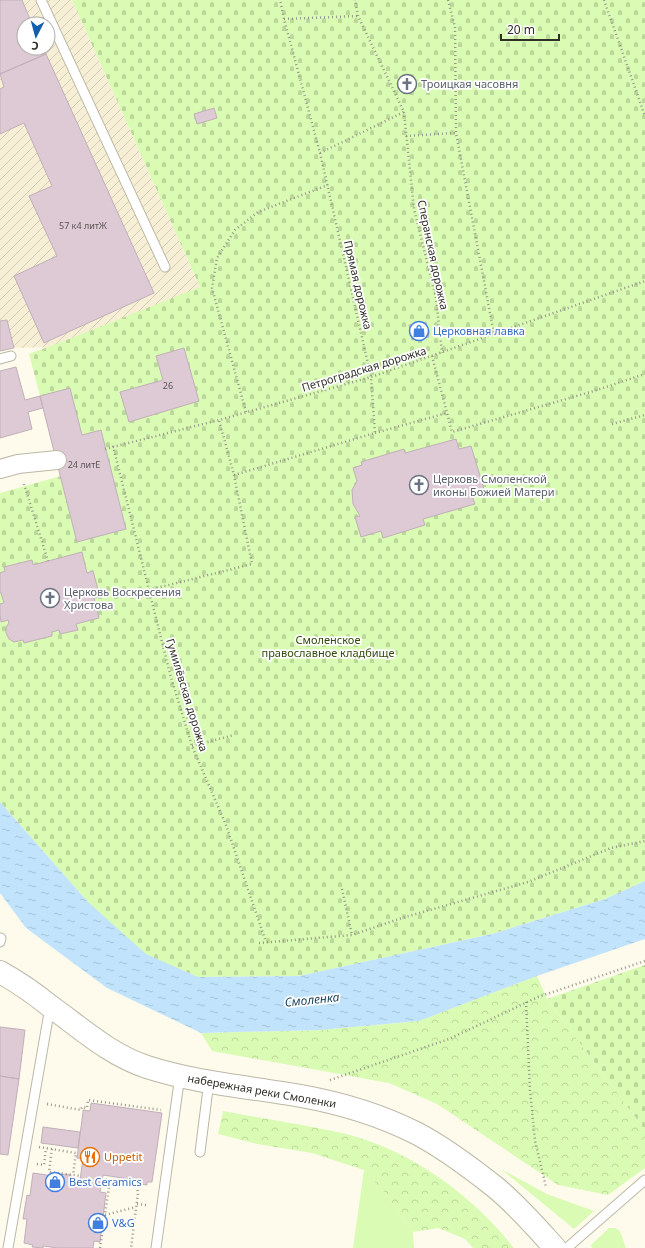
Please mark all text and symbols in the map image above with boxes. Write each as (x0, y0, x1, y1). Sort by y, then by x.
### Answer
north arrow (16, 16, 56, 56)
scale bar (501, 16, 559, 42)
text: 20 m (507, 21, 535, 38)
text: С (31, 39, 39, 54)
church icon: Троицкая часовня (396, 73, 418, 95)
place label: Троицкая часовня (421, 76, 518, 91)
street label: Сперанская дорожка (415, 199, 452, 311)
house number: 57 к4 литЖ (59, 219, 108, 232)
street label: Прямая дорожка (341, 239, 376, 331)
shop icon: Церковная лавка (408, 320, 430, 342)
place label: Церковная лавка (433, 323, 525, 338)
street label: Петроградская дорожка (300, 342, 428, 395)
house number: 26 (163, 379, 173, 392)
house number: 24 литЕ (68, 458, 100, 471)
place label: Церковь Смоленской иконы Божией Матери (433, 471, 555, 499)
church icon: Церковь Смоленской иконы Божией Матери (408, 474, 430, 496)
place label: Церковь Воскресения Христова (64, 584, 181, 612)
church icon: Церковь Воскресения Христова (39, 587, 61, 609)
park label: Смоленское православное кладбище (261, 632, 395, 660)
street label: Гумилёвская дорожка (163, 636, 212, 753)
water label: Смоленка (284, 988, 340, 1011)
street label: набережная реки Смоленки (187, 1070, 338, 1111)
restaurant icon: Uppetit (79, 1146, 101, 1168)
place label: Uppetit (104, 1149, 143, 1164)
shop icon: Best Ceramics (44, 1171, 66, 1193)
place label: Best Ceramics (69, 1174, 142, 1189)
shop icon: V&G (87, 1212, 109, 1234)
place label: V&G (112, 1215, 135, 1230)

